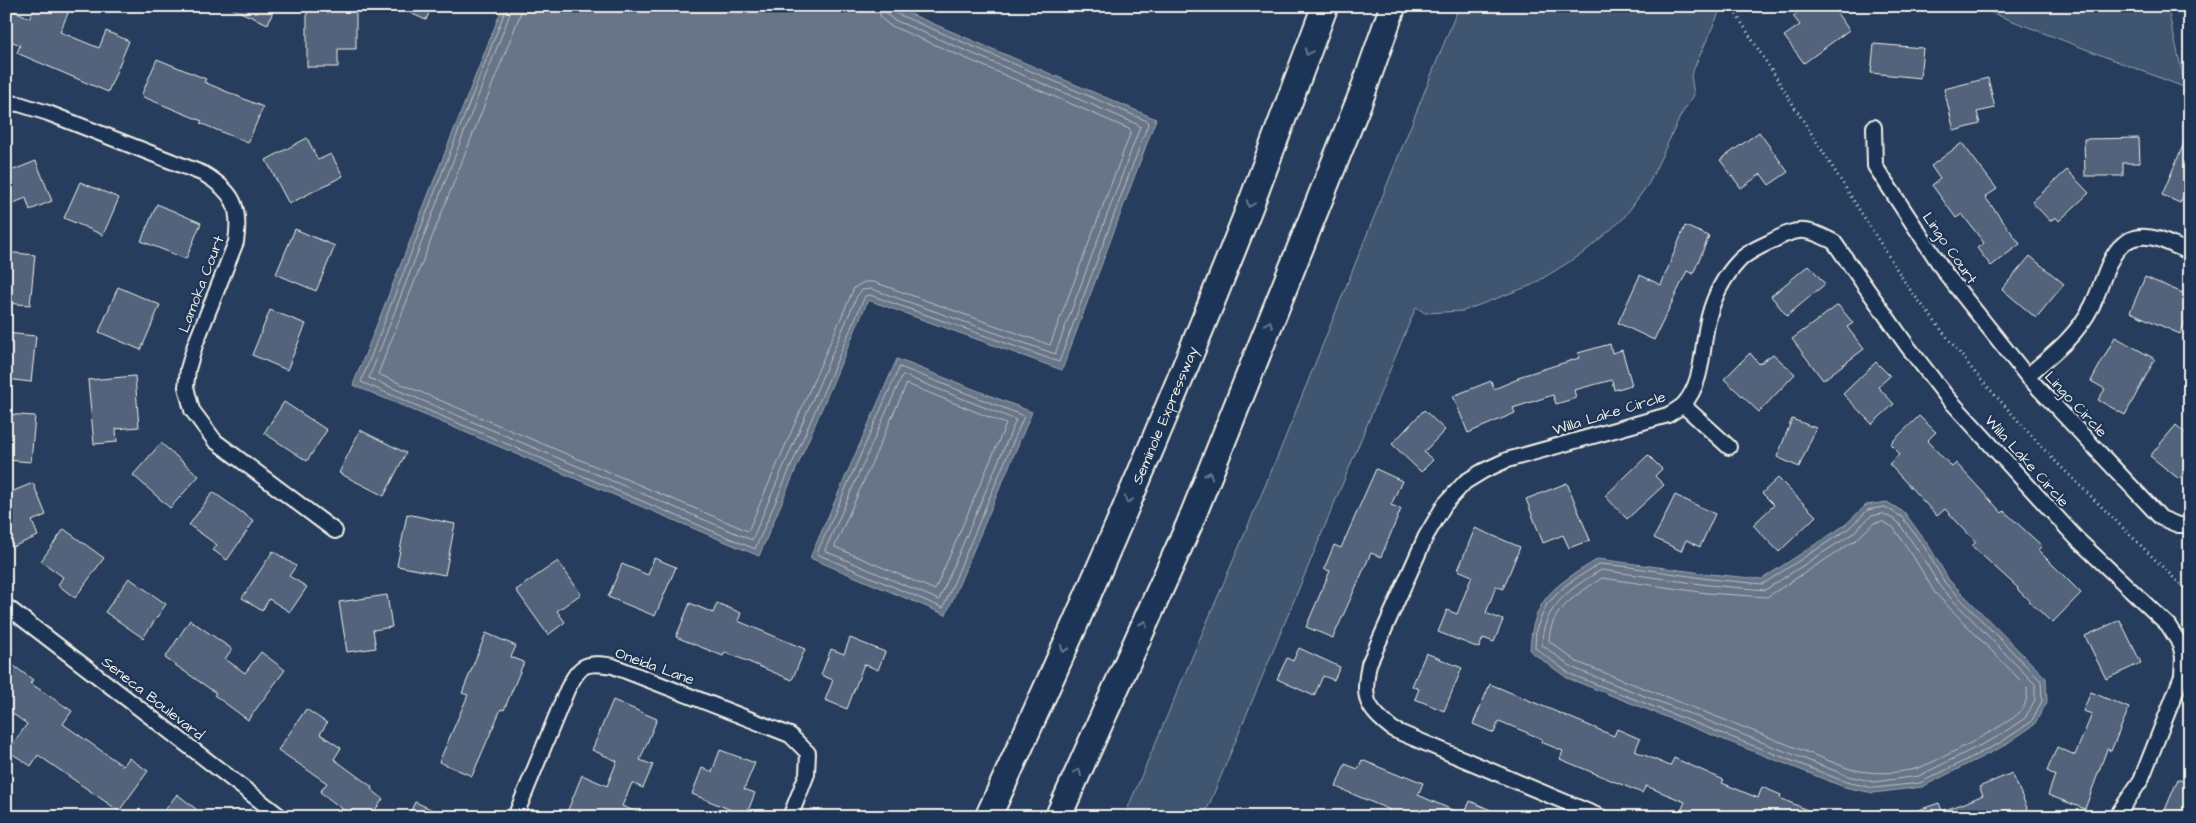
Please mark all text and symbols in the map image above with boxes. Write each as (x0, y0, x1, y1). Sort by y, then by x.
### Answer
one-way arrow (1304, 47, 1314, 56)
one-way arrow (1246, 199, 1256, 208)
street label: Lingo Court (1916, 208, 1982, 289)
street label: Lamoka Court (173, 233, 230, 336)
one-way arrow (1263, 320, 1274, 329)
street label: Seminole Expressway (1127, 343, 1204, 488)
street label: Lingo Circle (2039, 367, 2112, 443)
street label: Willa Lake Circle (1550, 386, 1668, 441)
street label: Willa Lake Circle (1980, 411, 2074, 512)
one-way arrow (1203, 471, 1213, 480)
one-way arrow (1124, 495, 1135, 504)
one-way arrow (1138, 620, 1149, 629)
street label: Oneida Lane (612, 642, 697, 691)
one-way arrow (1059, 644, 1070, 653)
street label: Seneca Boulevard (97, 652, 209, 745)
one-way arrow (1071, 768, 1082, 777)

